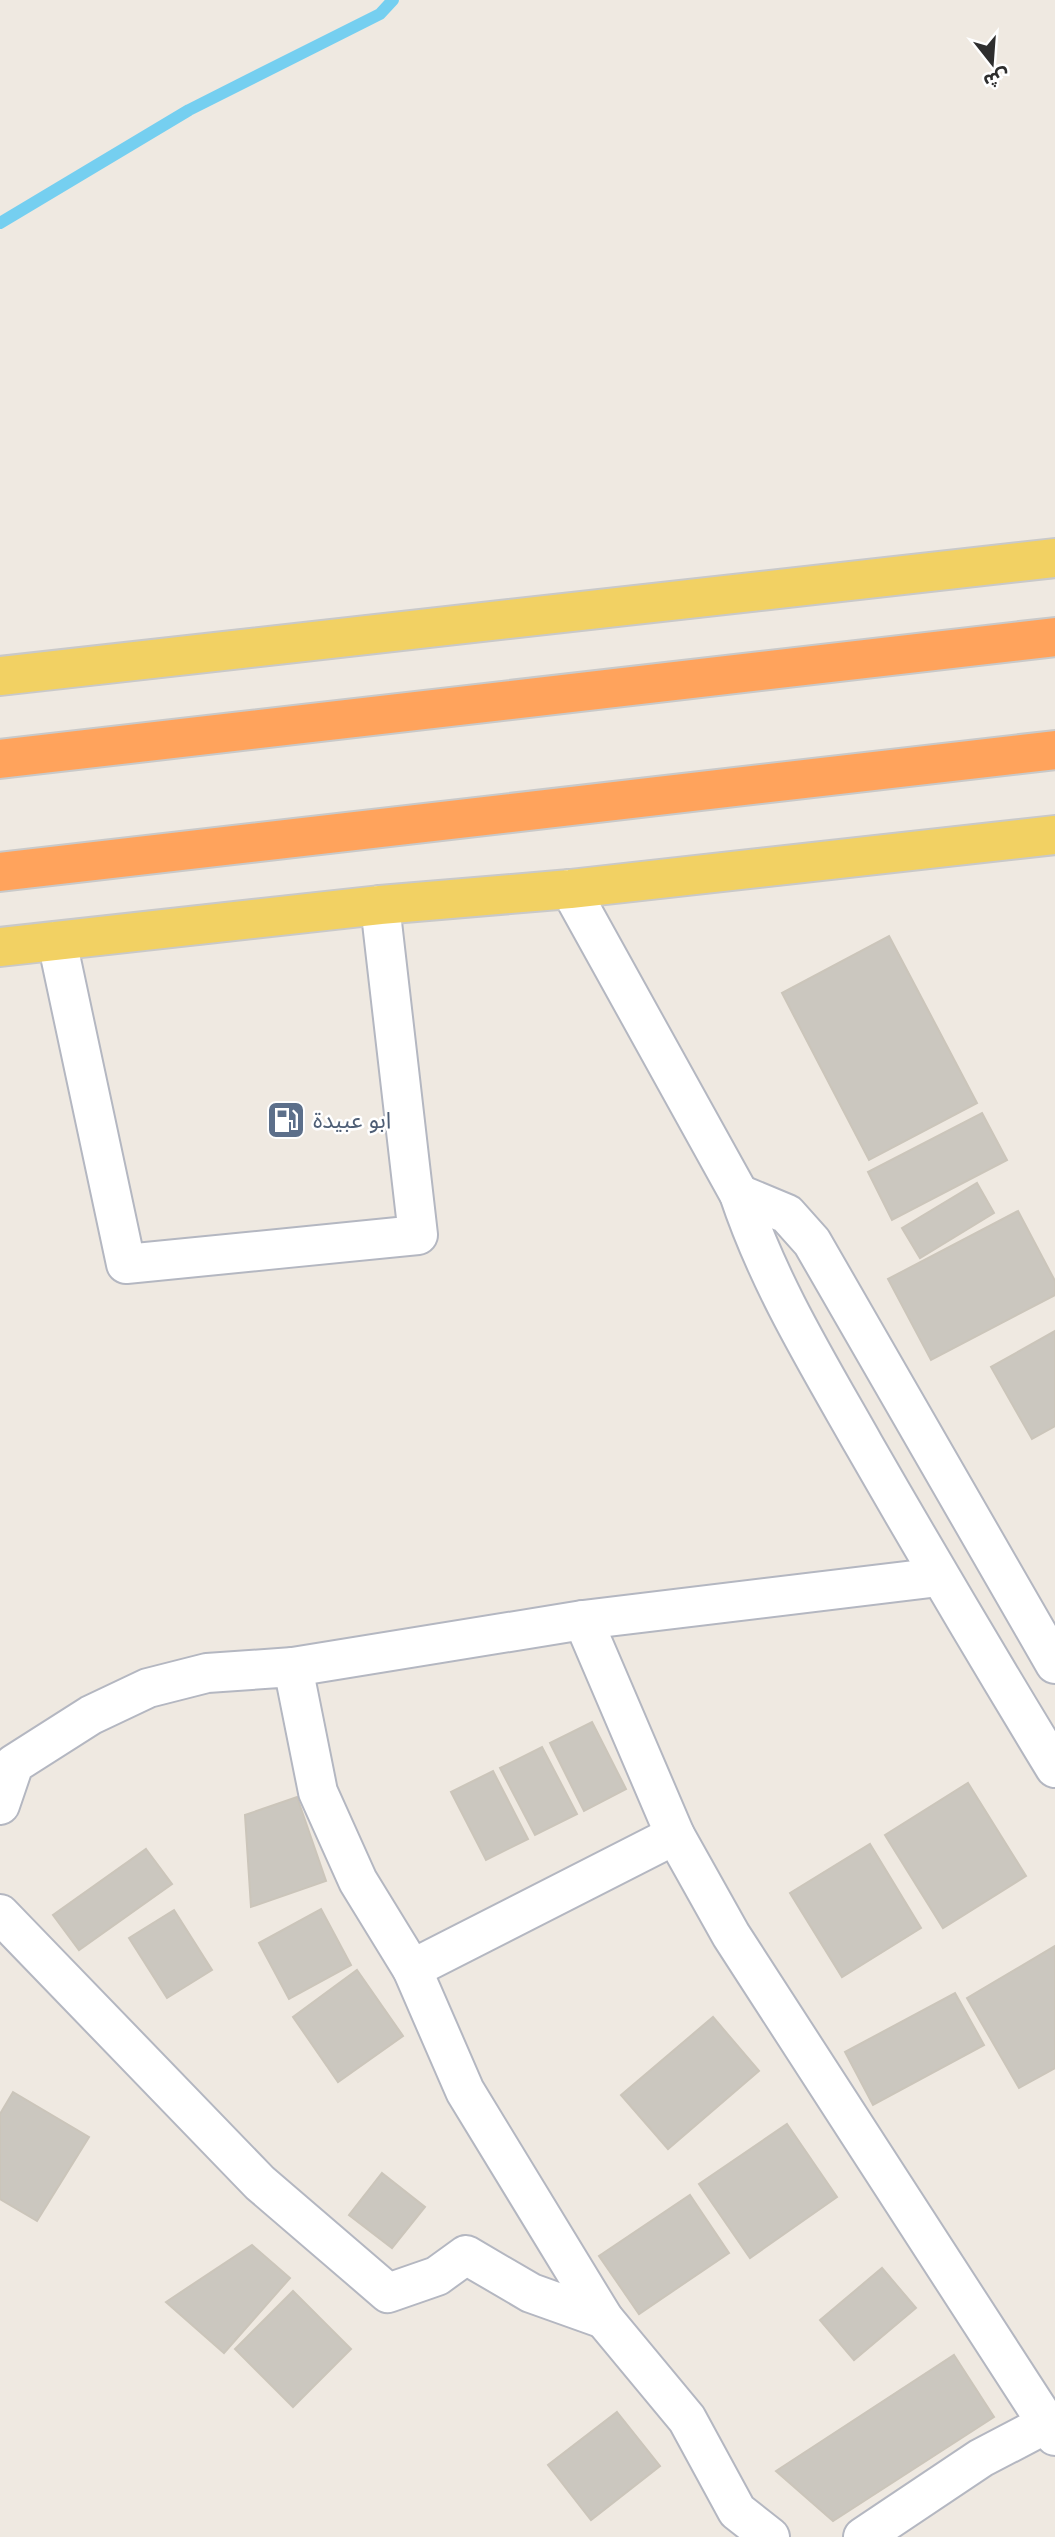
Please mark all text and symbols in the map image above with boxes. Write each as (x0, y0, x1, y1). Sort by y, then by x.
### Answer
north arrow (957, 28, 1027, 98)
text: ش (980, 62, 1013, 95)
fuel station icon: ابو عبيدة (265, 1099, 307, 1141)
place label: ابو عبيدة (313, 1104, 391, 1136)

